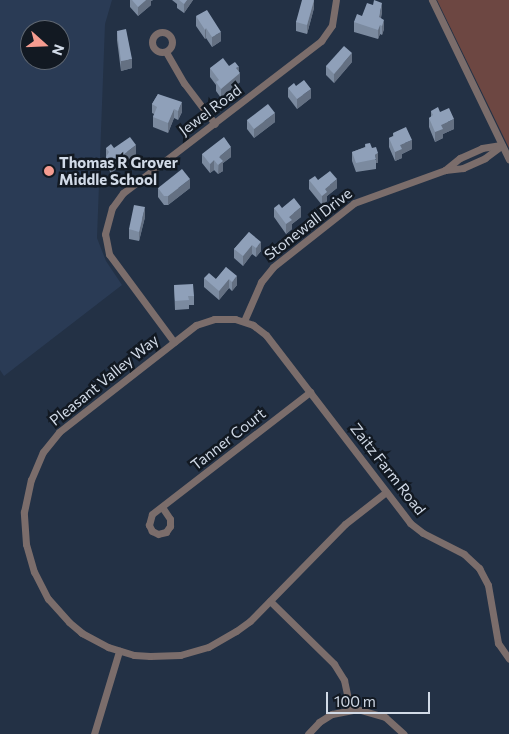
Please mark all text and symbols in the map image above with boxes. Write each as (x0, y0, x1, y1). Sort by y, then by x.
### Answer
north arrow (20, 20, 70, 70)
text: N (49, 42, 68, 58)
street label: Jewel Road (175, 81, 245, 139)
place label: Thomas R Grover Middle School (59, 153, 178, 188)
marker: Thomas R Grover Middle School (43, 165, 55, 177)
street label: Stonewall Drive (261, 184, 355, 264)
street label: Pleasant Valley Way (46, 331, 162, 429)
street label: Tanner Court (187, 404, 269, 474)
street label: Zaitz Farm Road (347, 420, 429, 518)
scale bar (329, 682, 433, 714)
text: 100 m (334, 692, 376, 710)

